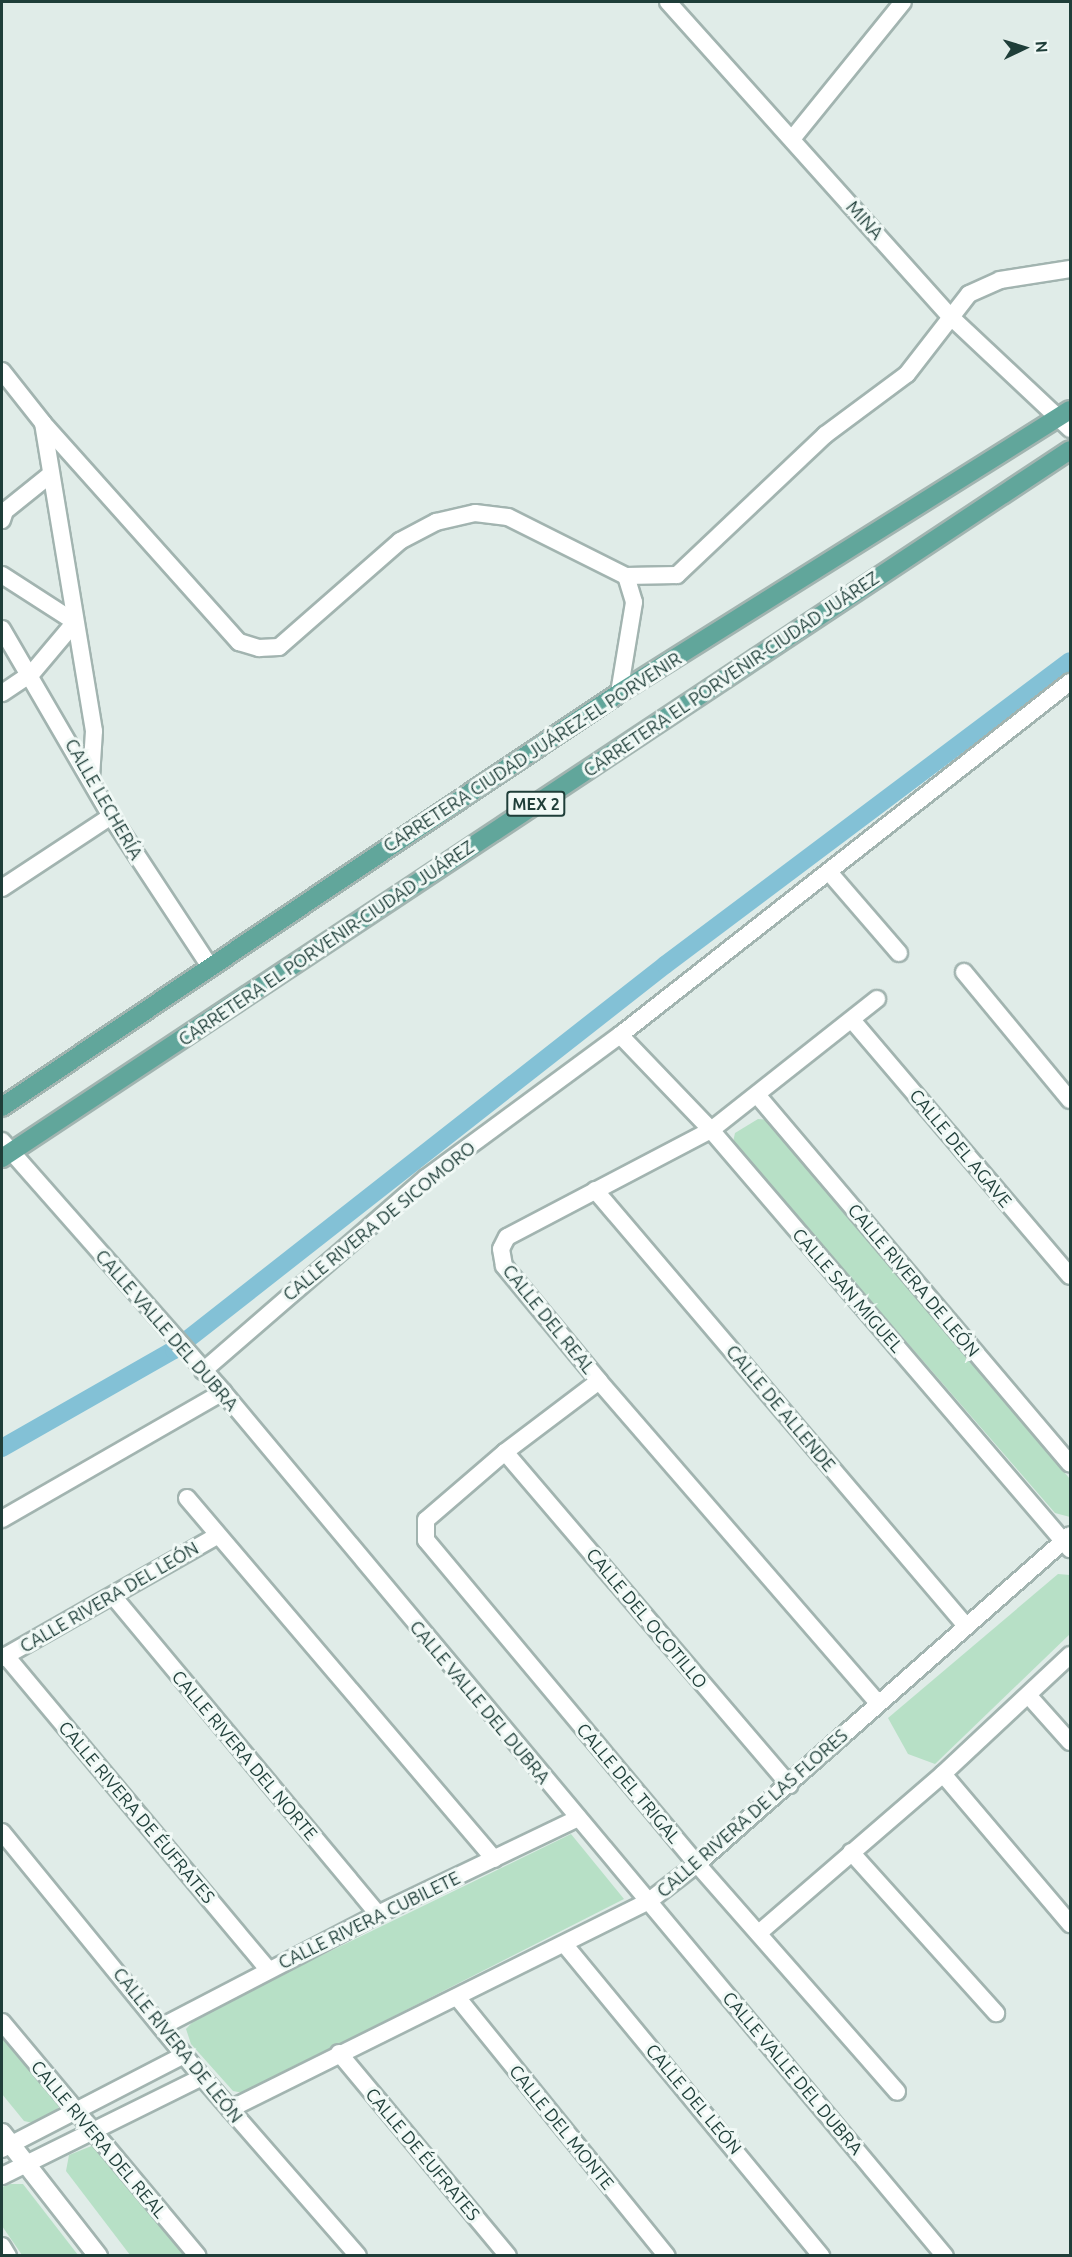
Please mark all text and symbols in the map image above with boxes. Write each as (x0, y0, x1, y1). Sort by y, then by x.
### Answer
north arrow (994, 18, 1054, 78)
text: N (1033, 40, 1051, 53)
street label: MINA (842, 196, 888, 244)
street label: CARRETERA EL PORVENIR-CIUDAD JUÁREZ (579, 567, 883, 781)
street label: CARRETERA CIUDAD JUÁREZ-EL PORVENIR (379, 647, 685, 857)
street label: CALLE LECHERÍA (61, 735, 147, 863)
road number: MEX 2 (506, 791, 566, 817)
street label: CARRETERA EL PORVENIR-CIUDAD JUÁREZ (174, 836, 478, 1050)
street label: CALLE DEL AGAVE (905, 1085, 1017, 1211)
street label: CALLE RIVERA DE SICOMORO (278, 1137, 480, 1305)
street label: CALLE RIVERA DE LEÓN (844, 1199, 984, 1361)
street label: CALLE SAN MIGUEL (788, 1223, 908, 1357)
street label: CALLE VALLE DEL DUBRA (91, 1245, 243, 1415)
street label: CALLE DEL REAL (498, 1260, 600, 1378)
street label: CALLE DE ALLENDE (722, 1340, 840, 1476)
street label: CALLE RIVERA DEL LEÓN (16, 1537, 202, 1657)
street label: CALLE DEL OCOTILLO (582, 1543, 712, 1693)
street label: CALLE VALLE DEL DUBRA (405, 1616, 555, 1788)
street label: CALLE RIVERA DEL NORTE (168, 1666, 322, 1844)
street label: CALLE RIVERA DE ÉUFRATES (54, 1716, 220, 1908)
street label: CALLE DEL TRIGAL (572, 1718, 686, 1848)
street label: CALLE RIVERA DE LAS FLORES (652, 1724, 852, 1902)
street label: CALLE RIVERA CUBILETE (275, 1867, 463, 1973)
street label: CALLE RIVERA DE LEÓN (109, 1963, 247, 2127)
street label: CALLE VALLE DEL DUBRA (718, 1987, 868, 2159)
street label: CALLE DEL LEÓN (642, 2039, 746, 2159)
street label: CALLE RIVERA DEL REAL (27, 2056, 171, 2222)
street label: CALLE DEL MONTE (505, 2060, 619, 2194)
street label: CALLE DE ÉUFRATES (361, 2083, 485, 2225)

